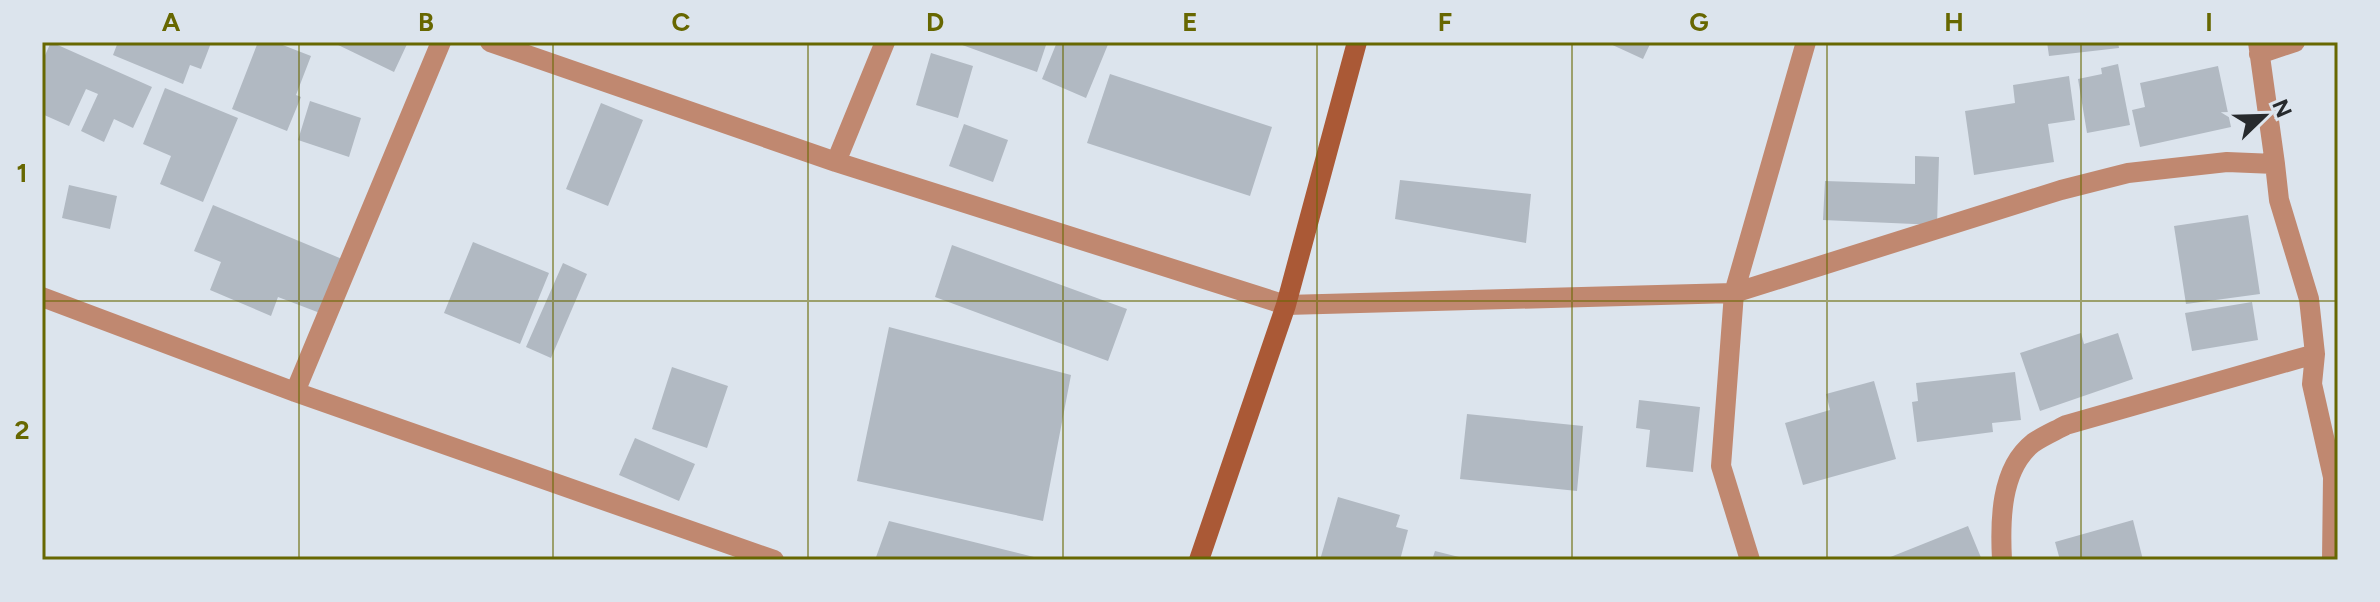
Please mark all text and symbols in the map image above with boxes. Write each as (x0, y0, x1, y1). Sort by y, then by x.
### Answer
text: A (162, 6, 181, 38)
text: B (418, 6, 434, 38)
text: C (672, 6, 691, 38)
text: D (926, 6, 944, 38)
text: E (1182, 6, 1198, 38)
text: F (1438, 6, 1452, 38)
text: G (1689, 6, 1709, 38)
text: H (1944, 6, 1964, 38)
text: I (2205, 6, 2213, 38)
north arrow (2224, 76, 2304, 156)
text: N (2266, 95, 2298, 121)
text: 1 (17, 157, 27, 189)
text: 2 (14, 414, 30, 446)

